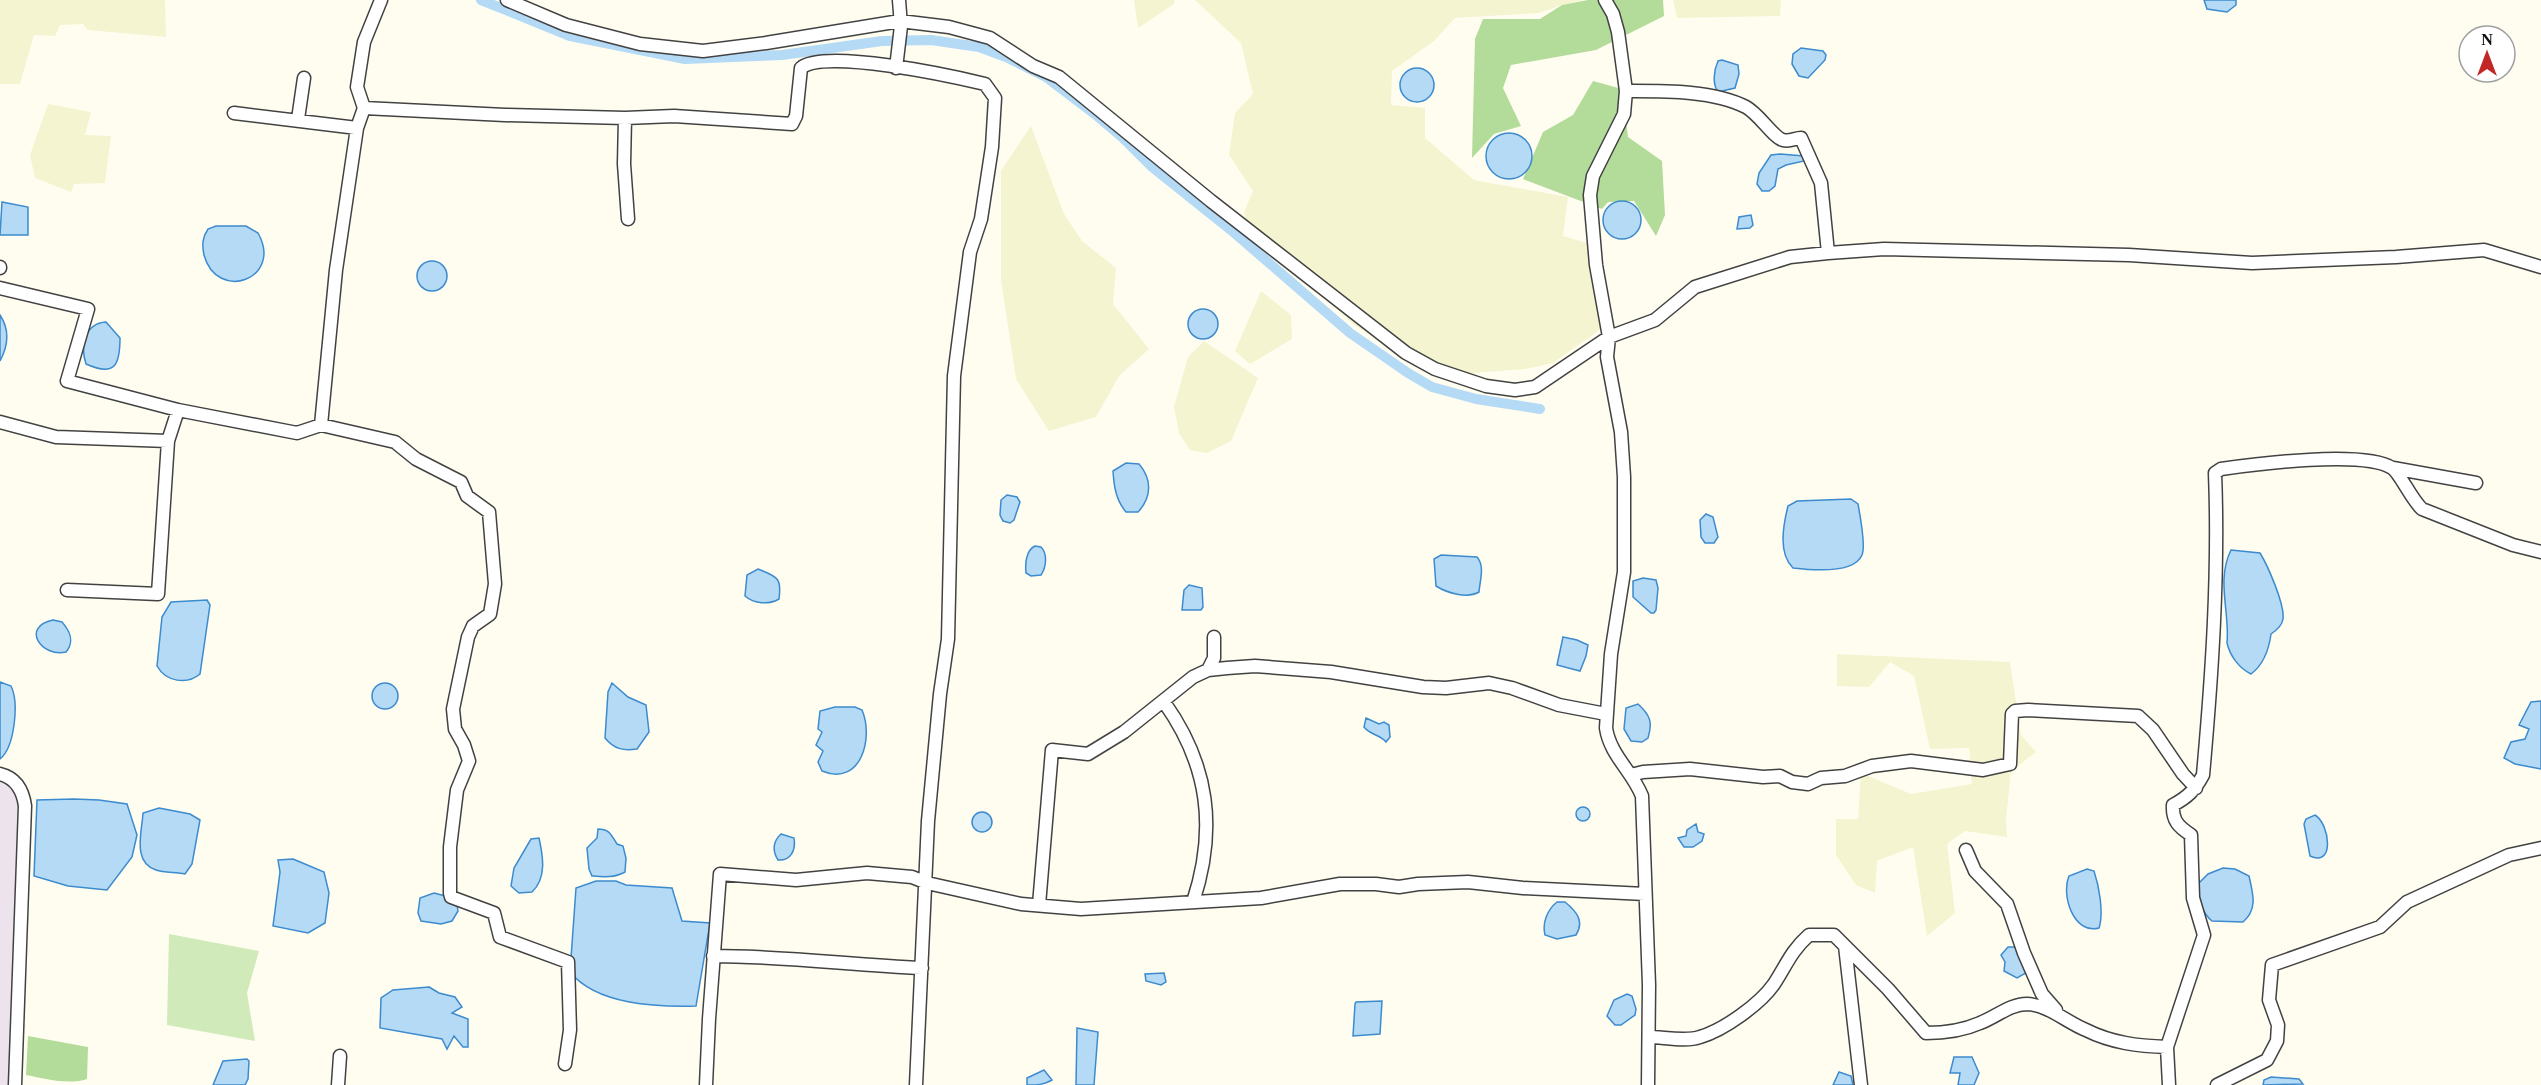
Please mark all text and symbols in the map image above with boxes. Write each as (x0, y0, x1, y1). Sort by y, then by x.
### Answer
north arrow (2457, 24, 2517, 84)
text: N (2481, 31, 2493, 48)

